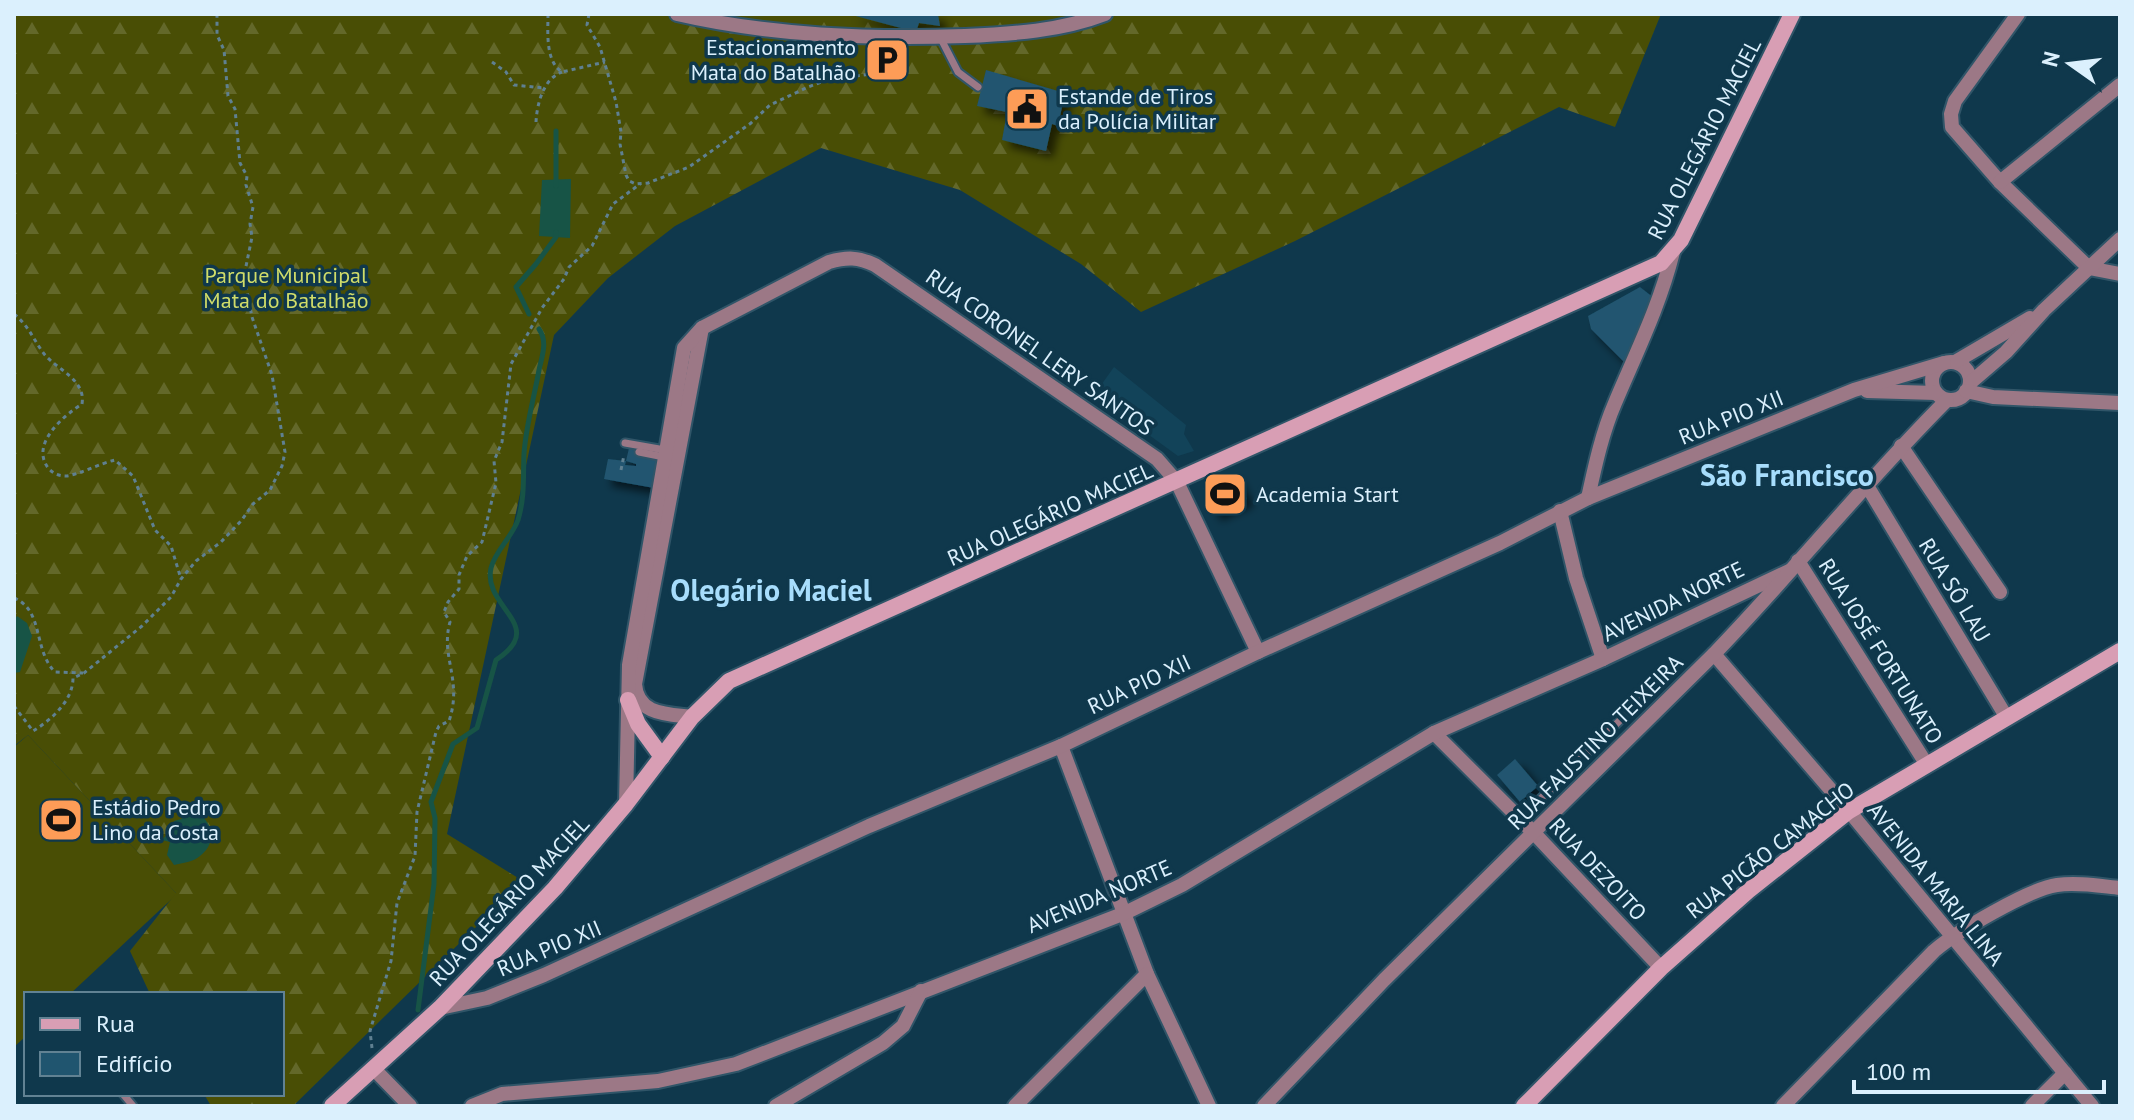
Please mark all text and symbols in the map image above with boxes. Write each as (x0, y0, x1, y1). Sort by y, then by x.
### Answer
north arrow (2030, 24, 2110, 104)
place label: Estacionamento Mata do Batalhão (691, 33, 856, 86)
street label: RUA OLEGÁRIO MACIEL (1641, 34, 1767, 244)
parking icon: Estacionamento Mata do Batalhão (863, 36, 911, 84)
text: N (2035, 49, 2066, 70)
place label: Estande de Tiros da Polícia Militar (1058, 82, 1217, 135)
public building icon: Estande de Tiros da Polícia Militar (1003, 85, 1051, 133)
park label: Parque Municipal Mata do Batalhão (203, 261, 369, 314)
street label: RUA CORONEL LERY SANTOS (920, 262, 1160, 442)
street label: RUA PIO XII (1674, 383, 1788, 451)
district label: São Francisco (1700, 455, 1874, 494)
street label: RUA OLEGÁRIO MACIEL (943, 456, 1157, 572)
sports icon: Academia Start (1201, 470, 1249, 518)
place label: Academia Start (1256, 480, 1399, 508)
street label: RUA SÔ LAU (1913, 533, 1997, 647)
street label: RUA JOSÉ FORTUNATO (1813, 553, 1949, 749)
street label: AVENIDA NORTE (1597, 555, 1749, 647)
district label: Olegário Maciel (670, 570, 872, 609)
street label: RUA PIO XII (1083, 648, 1195, 720)
street label: RUA FAUSTINO TEIXEIRA (1501, 648, 1689, 836)
street label: RUA PICÃO CAMACHO (1680, 776, 1860, 924)
place label: Estádio Pedro Lino da Costa (92, 793, 221, 846)
sports icon: Estádio Pedro Lino da Costa (37, 796, 85, 844)
street label: AVENIDA MARIA LINA (1862, 797, 2011, 971)
street label: RUA OLEGÁRIO MACIEL (423, 810, 595, 992)
street label: RUA DEZOITO (1543, 812, 1653, 926)
street label: AVENIDA NORTE (1022, 853, 1176, 939)
street label: RUA PIO XII (493, 913, 605, 983)
legend (24, 992, 284, 1096)
text: Rua (96, 1008, 135, 1039)
scale bar (1854, 1044, 2104, 1094)
text: Edifício (96, 1048, 172, 1079)
text: 100 m (1866, 1056, 1931, 1087)

